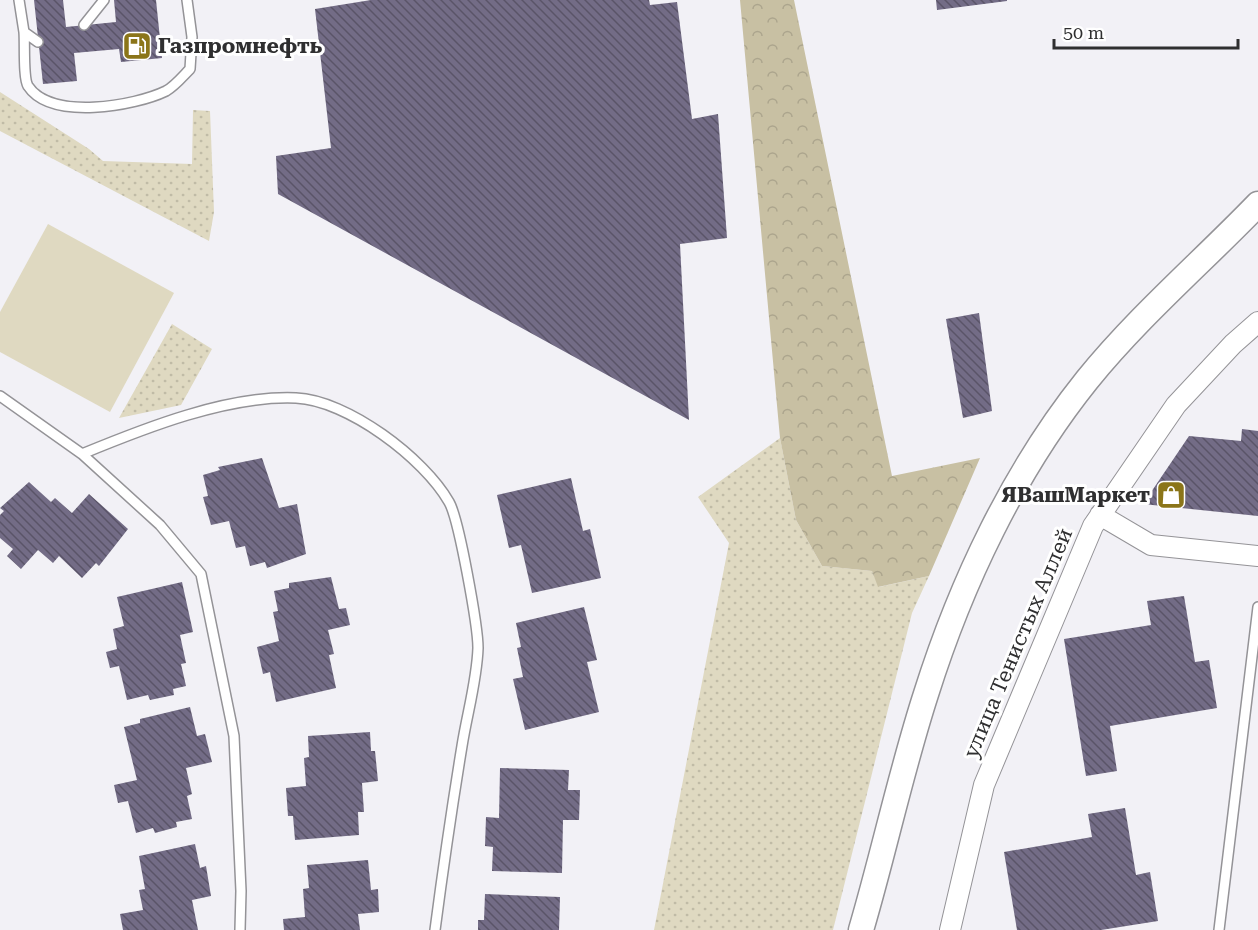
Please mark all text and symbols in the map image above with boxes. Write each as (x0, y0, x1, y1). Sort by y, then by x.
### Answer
scale bar (1054, 12, 1238, 50)
text: 50 m (1063, 22, 1104, 43)
fuel station icon: Газпромнефть (121, 30, 153, 62)
place label: Газпромнефть (158, 34, 323, 58)
shop icon: ЯВашМаркет (1155, 479, 1187, 511)
place label: ЯВашМаркет (1001, 483, 1150, 507)
street label: улица Тенистых Аллей (959, 525, 1077, 761)

